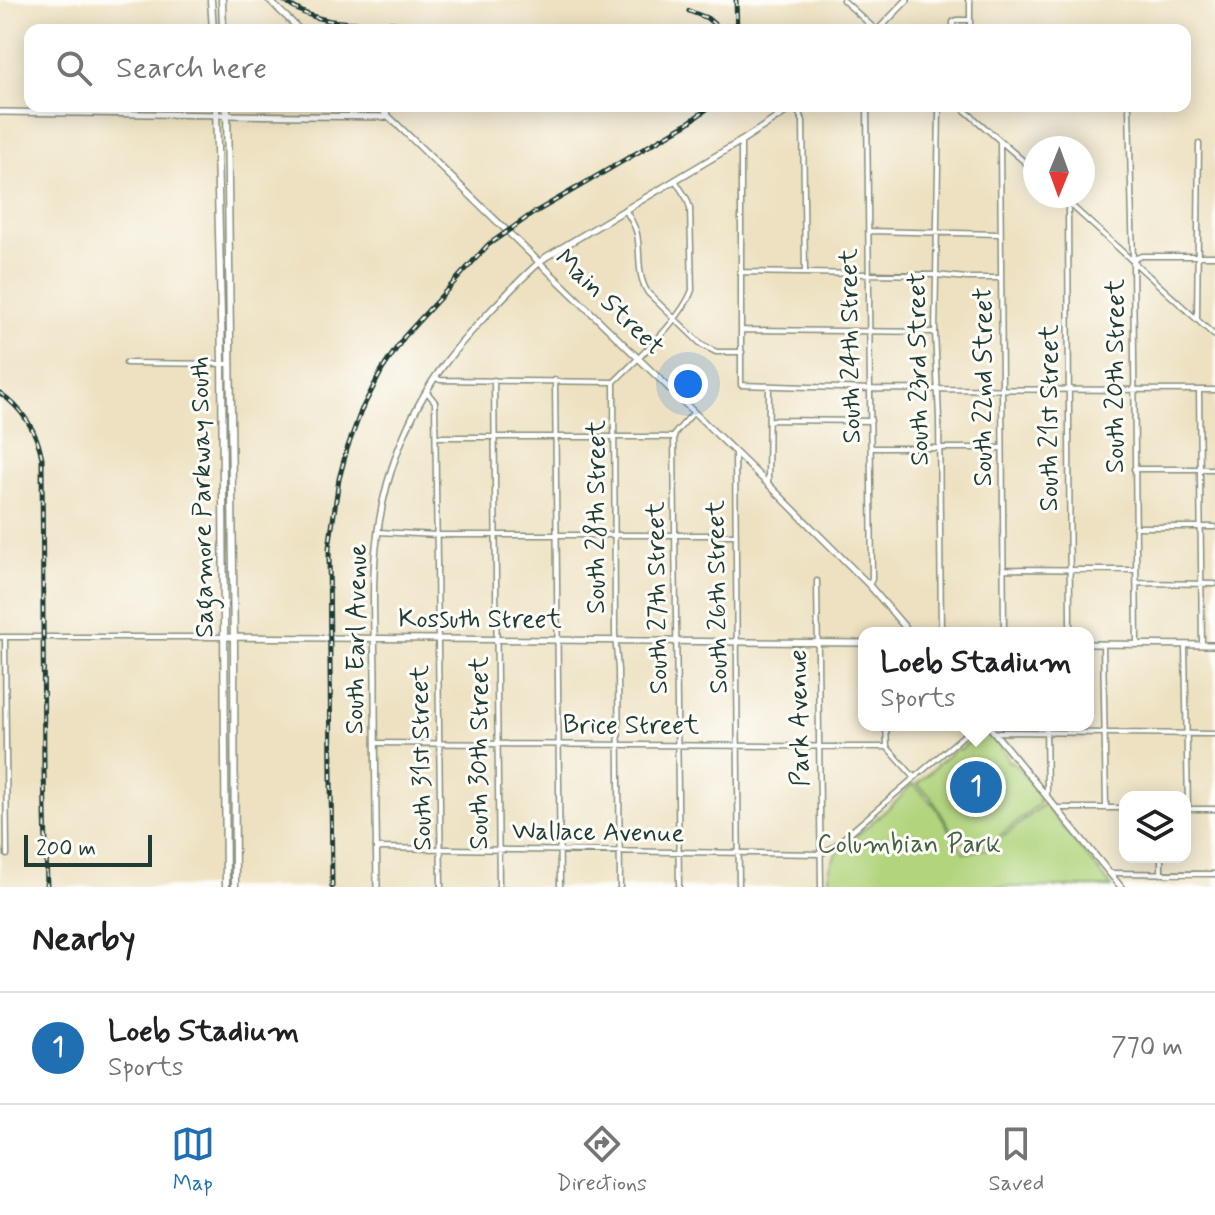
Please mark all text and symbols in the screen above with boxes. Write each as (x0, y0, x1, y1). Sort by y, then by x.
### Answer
search box (24, 24, 1191, 112)
icon: search (52, 46, 96, 90)
text: Search here (116, 49, 267, 88)
north arrow (1023, 136, 1095, 208)
street label: Main Street (547, 242, 671, 364)
street label: South 24th Street (832, 248, 870, 444)
street label: South 23rd Street (900, 272, 938, 466)
street label: South 20th Street (1099, 279, 1133, 473)
street label: South 22nd Street (967, 288, 1001, 486)
street label: South 21st Street (1033, 325, 1067, 511)
street label: Sagamore Parkway South (184, 356, 225, 638)
your location (668, 364, 708, 404)
street label: South 28th Street (580, 420, 614, 614)
street label: South 26th Street (699, 500, 737, 694)
street label: South 27th Street (639, 501, 677, 695)
street label: South Earl Avenue (338, 543, 376, 735)
street label: Kossuth Street (398, 603, 562, 637)
popup (858, 627, 1094, 731)
text: Loeb Stadium (880, 643, 1072, 682)
street label: Park Avenue (782, 649, 818, 787)
street label: South 30th Street (463, 656, 497, 850)
street label: South 31st Street (403, 665, 441, 851)
text: Sports (880, 682, 956, 716)
street label: Brice Street (563, 709, 699, 743)
pin: 1 (950, 757, 1002, 817)
map controls (1119, 791, 1191, 863)
button: layers (1119, 791, 1191, 863)
street label: Wallace Avenue (511, 814, 685, 852)
park label: Columbian Park (817, 828, 1001, 862)
scale bar (24, 831, 152, 867)
text: 200 m (36, 835, 96, 863)
text: Nearby (32, 917, 136, 962)
text: Loeb Stadium (108, 1012, 299, 1051)
text: 1 (52, 1031, 64, 1065)
text: 770 m (1111, 1031, 1183, 1065)
text: Sports (108, 1051, 183, 1085)
tab: Map (171, 1122, 215, 1198)
tab: Directions (556, 1122, 647, 1198)
tab: Saved (989, 1122, 1044, 1198)

